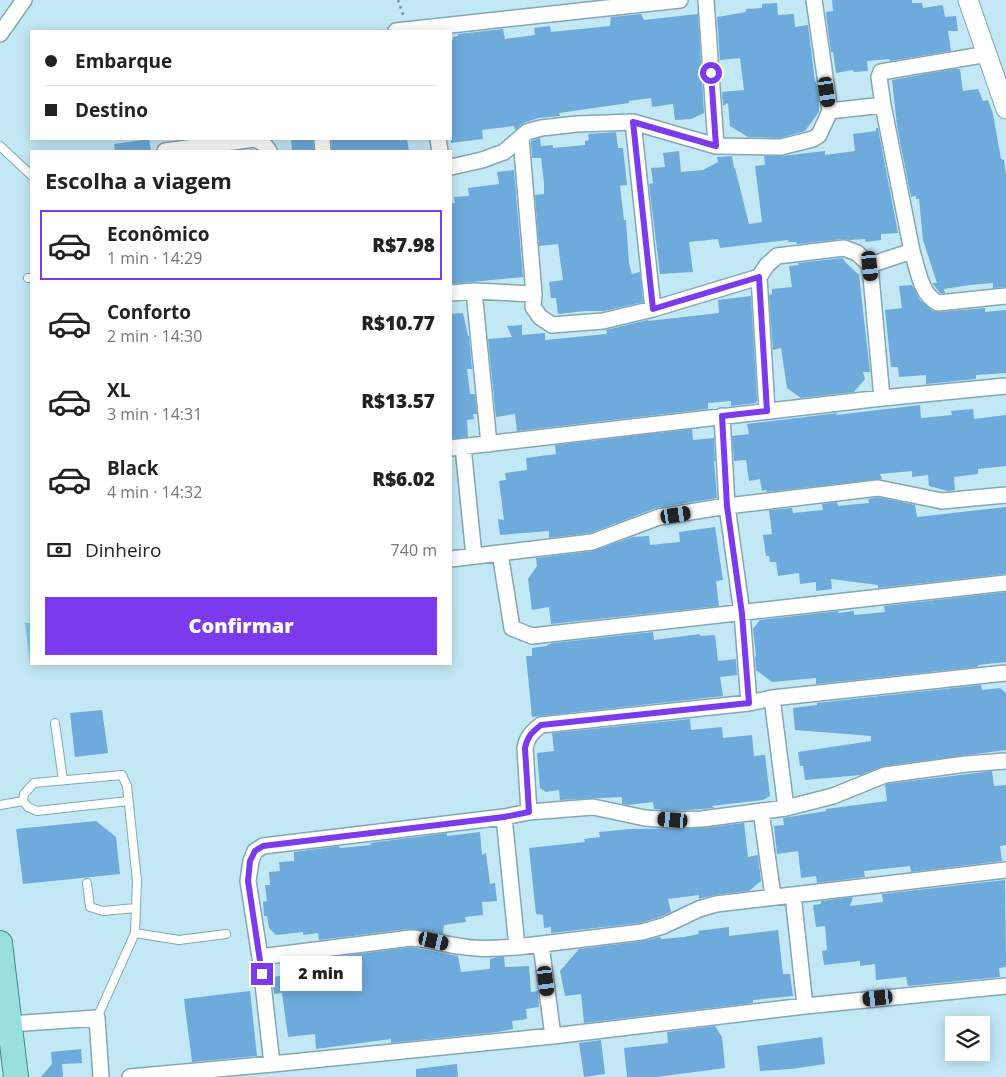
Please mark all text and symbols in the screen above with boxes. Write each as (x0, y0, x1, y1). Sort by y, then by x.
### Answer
text: Embarque (75, 48, 172, 74)
route start (700, 62, 722, 84)
car (817, 76, 836, 108)
text: Destino (75, 97, 148, 123)
text: Escolha a viagem (45, 165, 232, 195)
text: Econômico (107, 221, 209, 247)
icon: car (47, 223, 92, 268)
text: R$7.98 (372, 232, 435, 258)
text: 1 min · 14:29 (107, 247, 202, 269)
car (860, 250, 879, 282)
text: Conforto (107, 299, 191, 325)
icon: car (47, 301, 92, 346)
text: R$10.77 (361, 310, 435, 336)
text: 2 min · 14:30 (107, 325, 202, 347)
text: XL (107, 377, 130, 403)
icon: car (47, 379, 92, 424)
text: R$13.57 (361, 388, 435, 414)
text: 3 min · 14:31 (107, 403, 202, 425)
text: Black (107, 455, 159, 481)
icon: car (47, 457, 92, 502)
text: R$6.02 (372, 466, 435, 492)
text: 4 min · 14:32 (107, 481, 202, 503)
car (660, 505, 691, 525)
icon: cash (45, 536, 73, 564)
text: Dinheiro (85, 537, 162, 563)
text: 740 m (391, 539, 437, 561)
button: Confirmar (45, 597, 437, 655)
car (657, 811, 688, 829)
car (417, 930, 450, 952)
callout: 2 min (280, 956, 362, 992)
text: 2 min (298, 962, 344, 984)
route end (251, 963, 273, 985)
car (536, 965, 555, 997)
car (862, 989, 893, 1007)
map controls (945, 1016, 990, 1061)
button: layers (945, 1016, 990, 1061)

